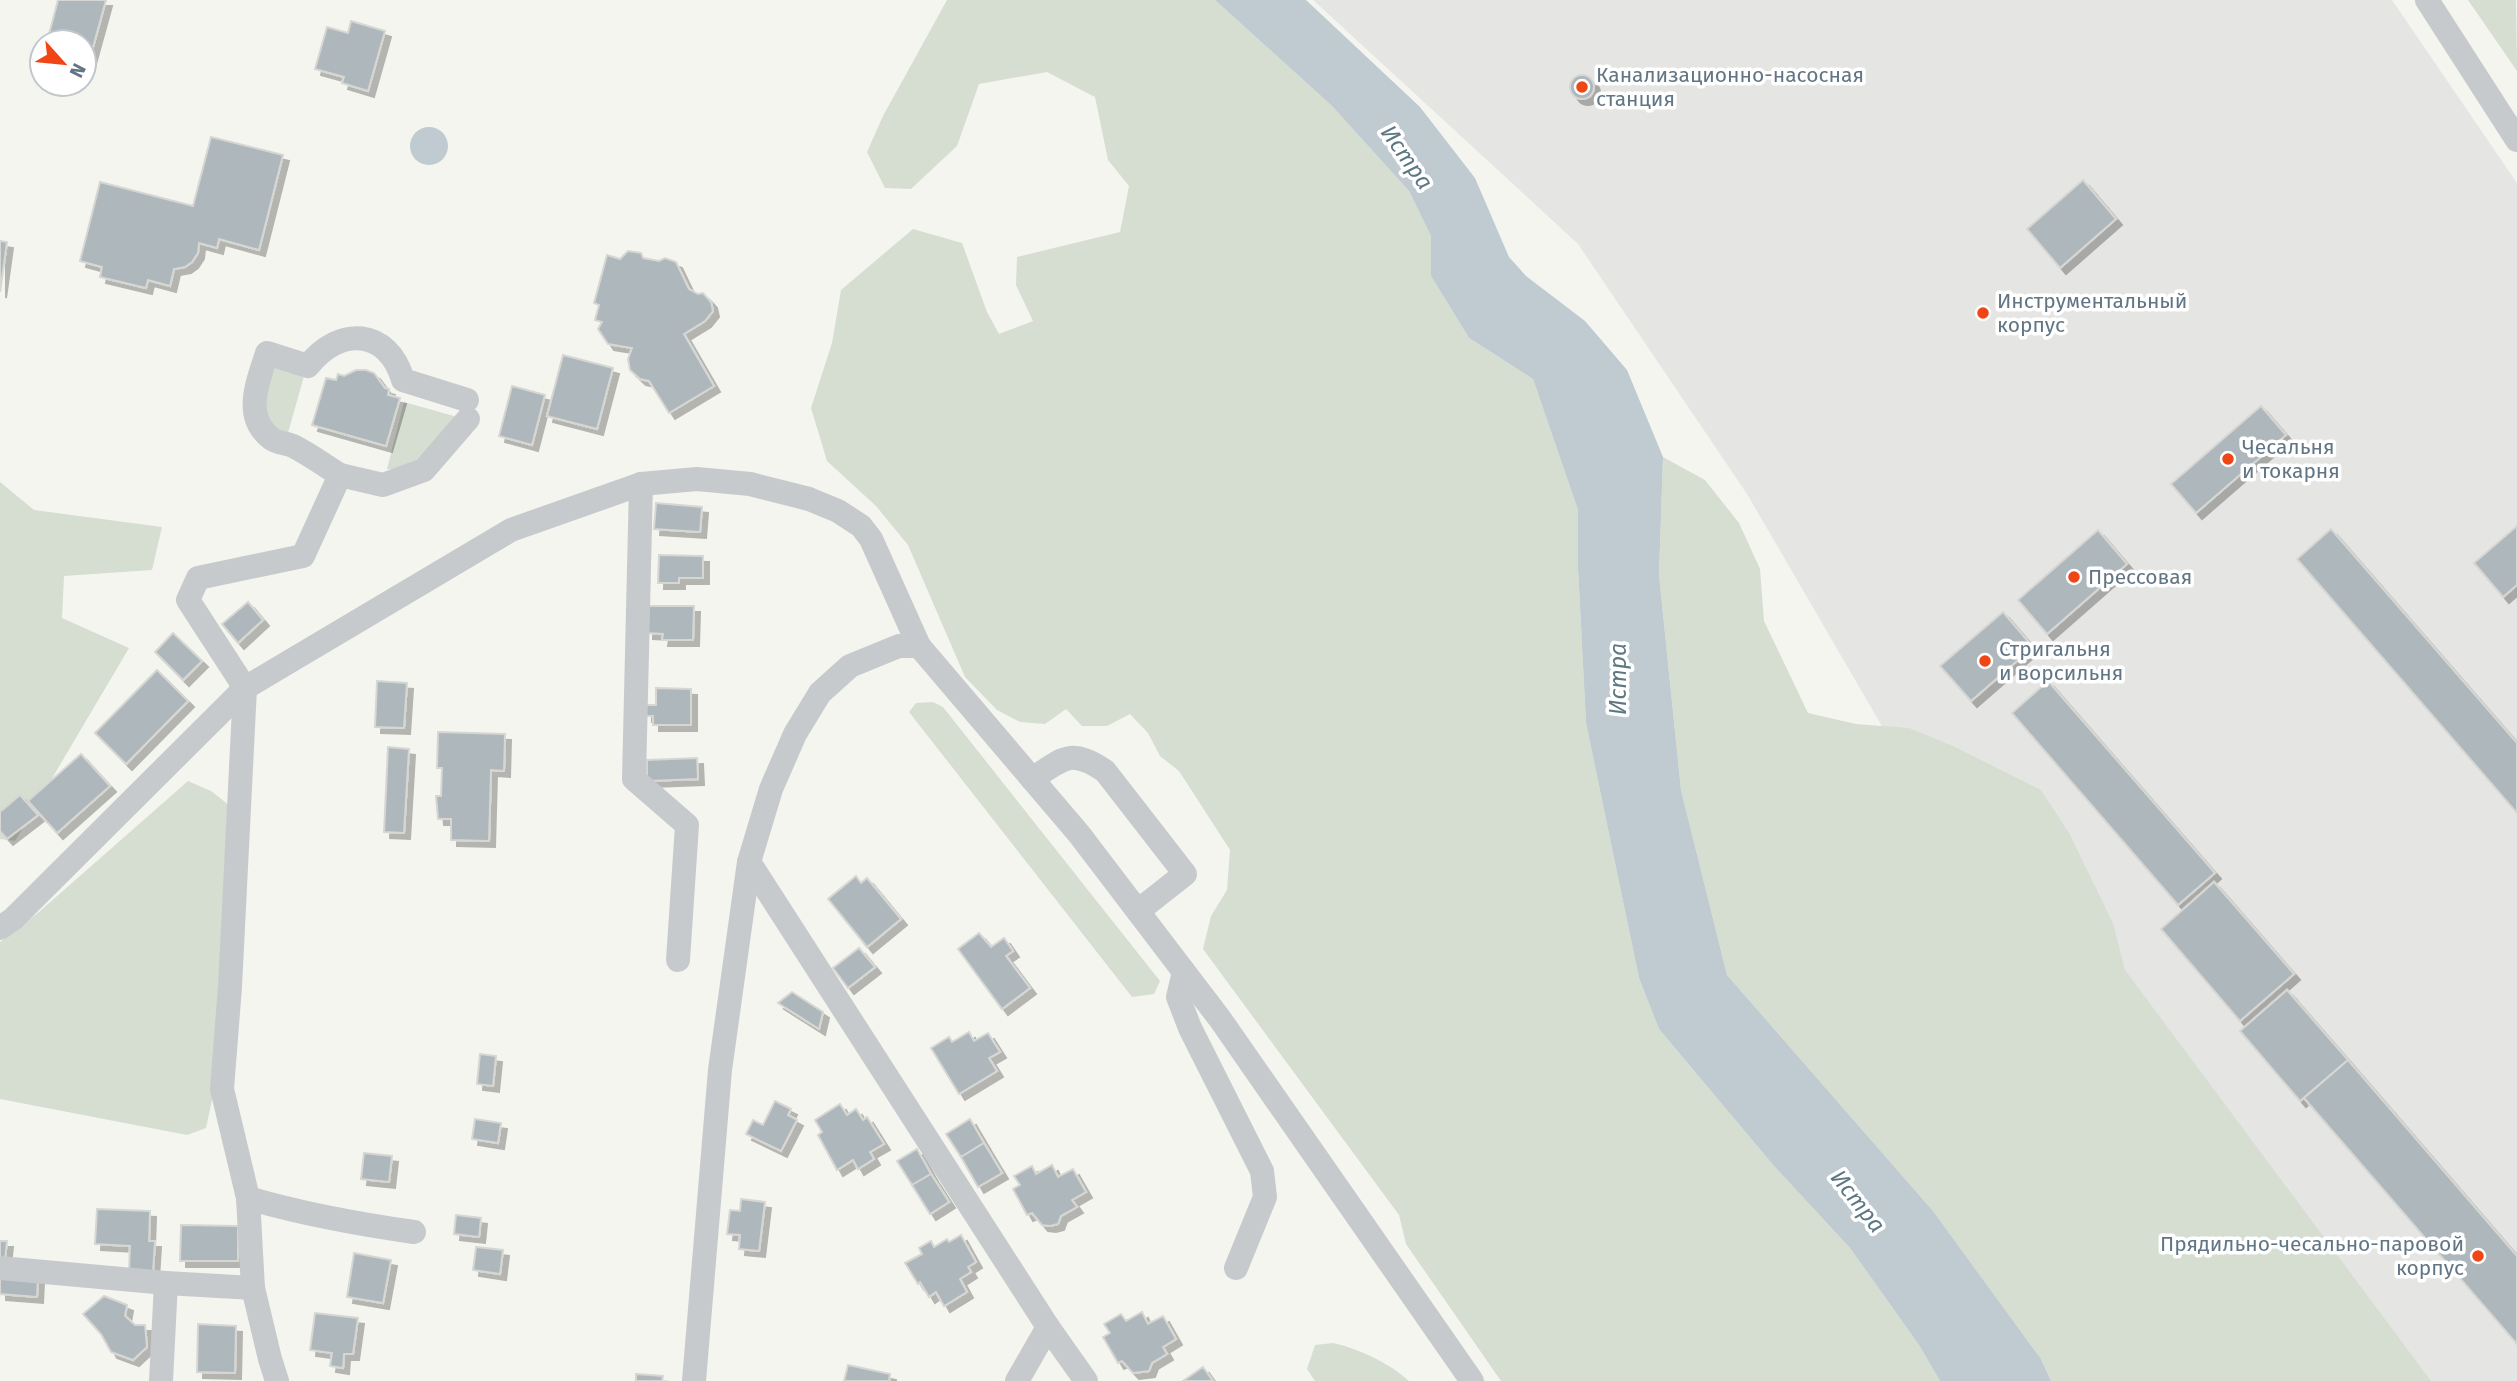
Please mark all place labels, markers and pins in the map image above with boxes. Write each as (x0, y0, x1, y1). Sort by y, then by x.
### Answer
place label: Канализационно-насосная станция (1596, 62, 1864, 112)
marker: Канализационно-насосная станция (1574, 79, 1590, 95)
place label: Инструментальный корпус (1997, 288, 2187, 338)
marker: Инструментальный корпус (1975, 305, 1991, 321)
place label: Чесальня и токарня (2242, 434, 2340, 484)
marker: Чесальня и токарня (2220, 451, 2236, 467)
place label: Прессовая (2088, 564, 2192, 590)
marker: Прессовая (2066, 569, 2082, 585)
place label: Стригальня и ворсильня (1999, 636, 2123, 686)
marker: Стригальня и ворсильня (1977, 653, 1993, 669)
place label: Прядильно-чесально-паровой корпус (2160, 1231, 2464, 1281)
marker: Прядильно-чесально-паровой корпус (2470, 1248, 2486, 1264)

